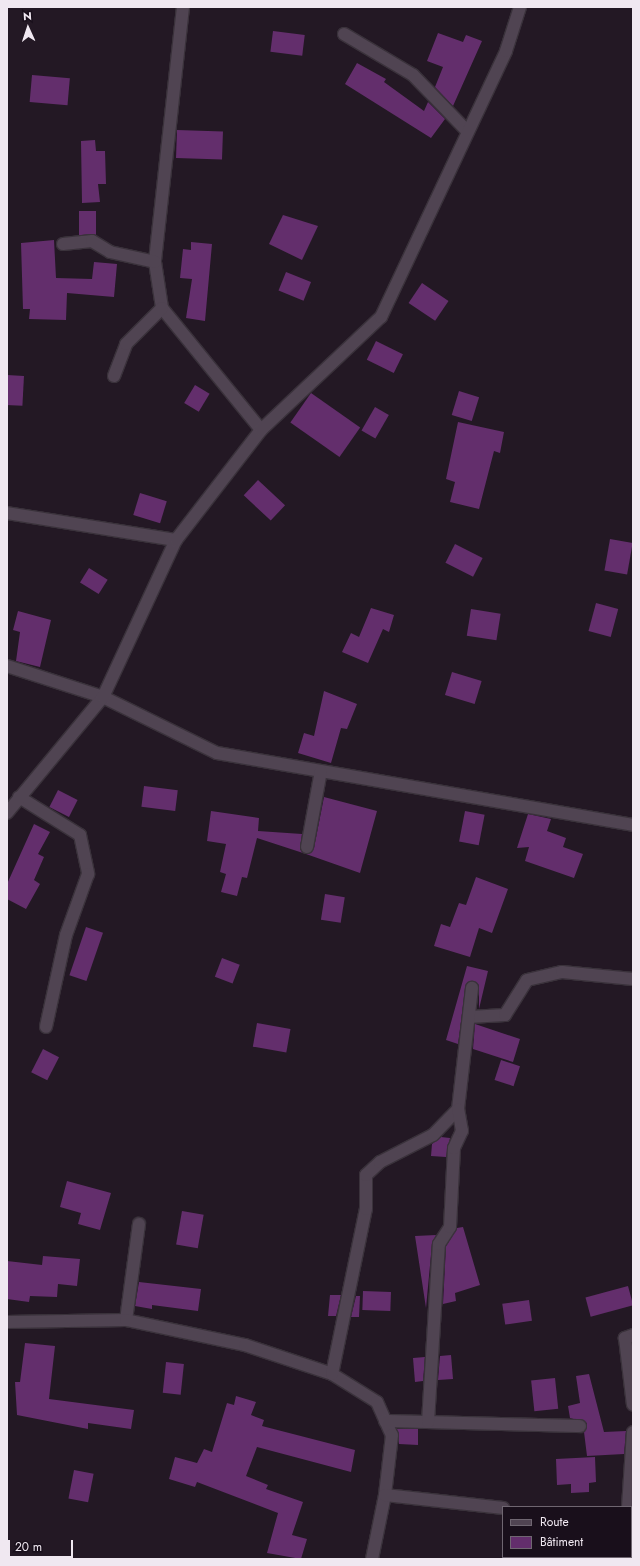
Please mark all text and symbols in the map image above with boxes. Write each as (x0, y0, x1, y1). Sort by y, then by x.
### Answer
north arrow (8, 8, 48, 48)
text: N (23, 8, 32, 24)
legend (502, 1506, 632, 1558)
text: Route (540, 1513, 569, 1531)
scale bar (10, 1532, 75, 1558)
text: Bâtiment (540, 1533, 583, 1551)
text: 20 m (15, 1538, 42, 1556)

